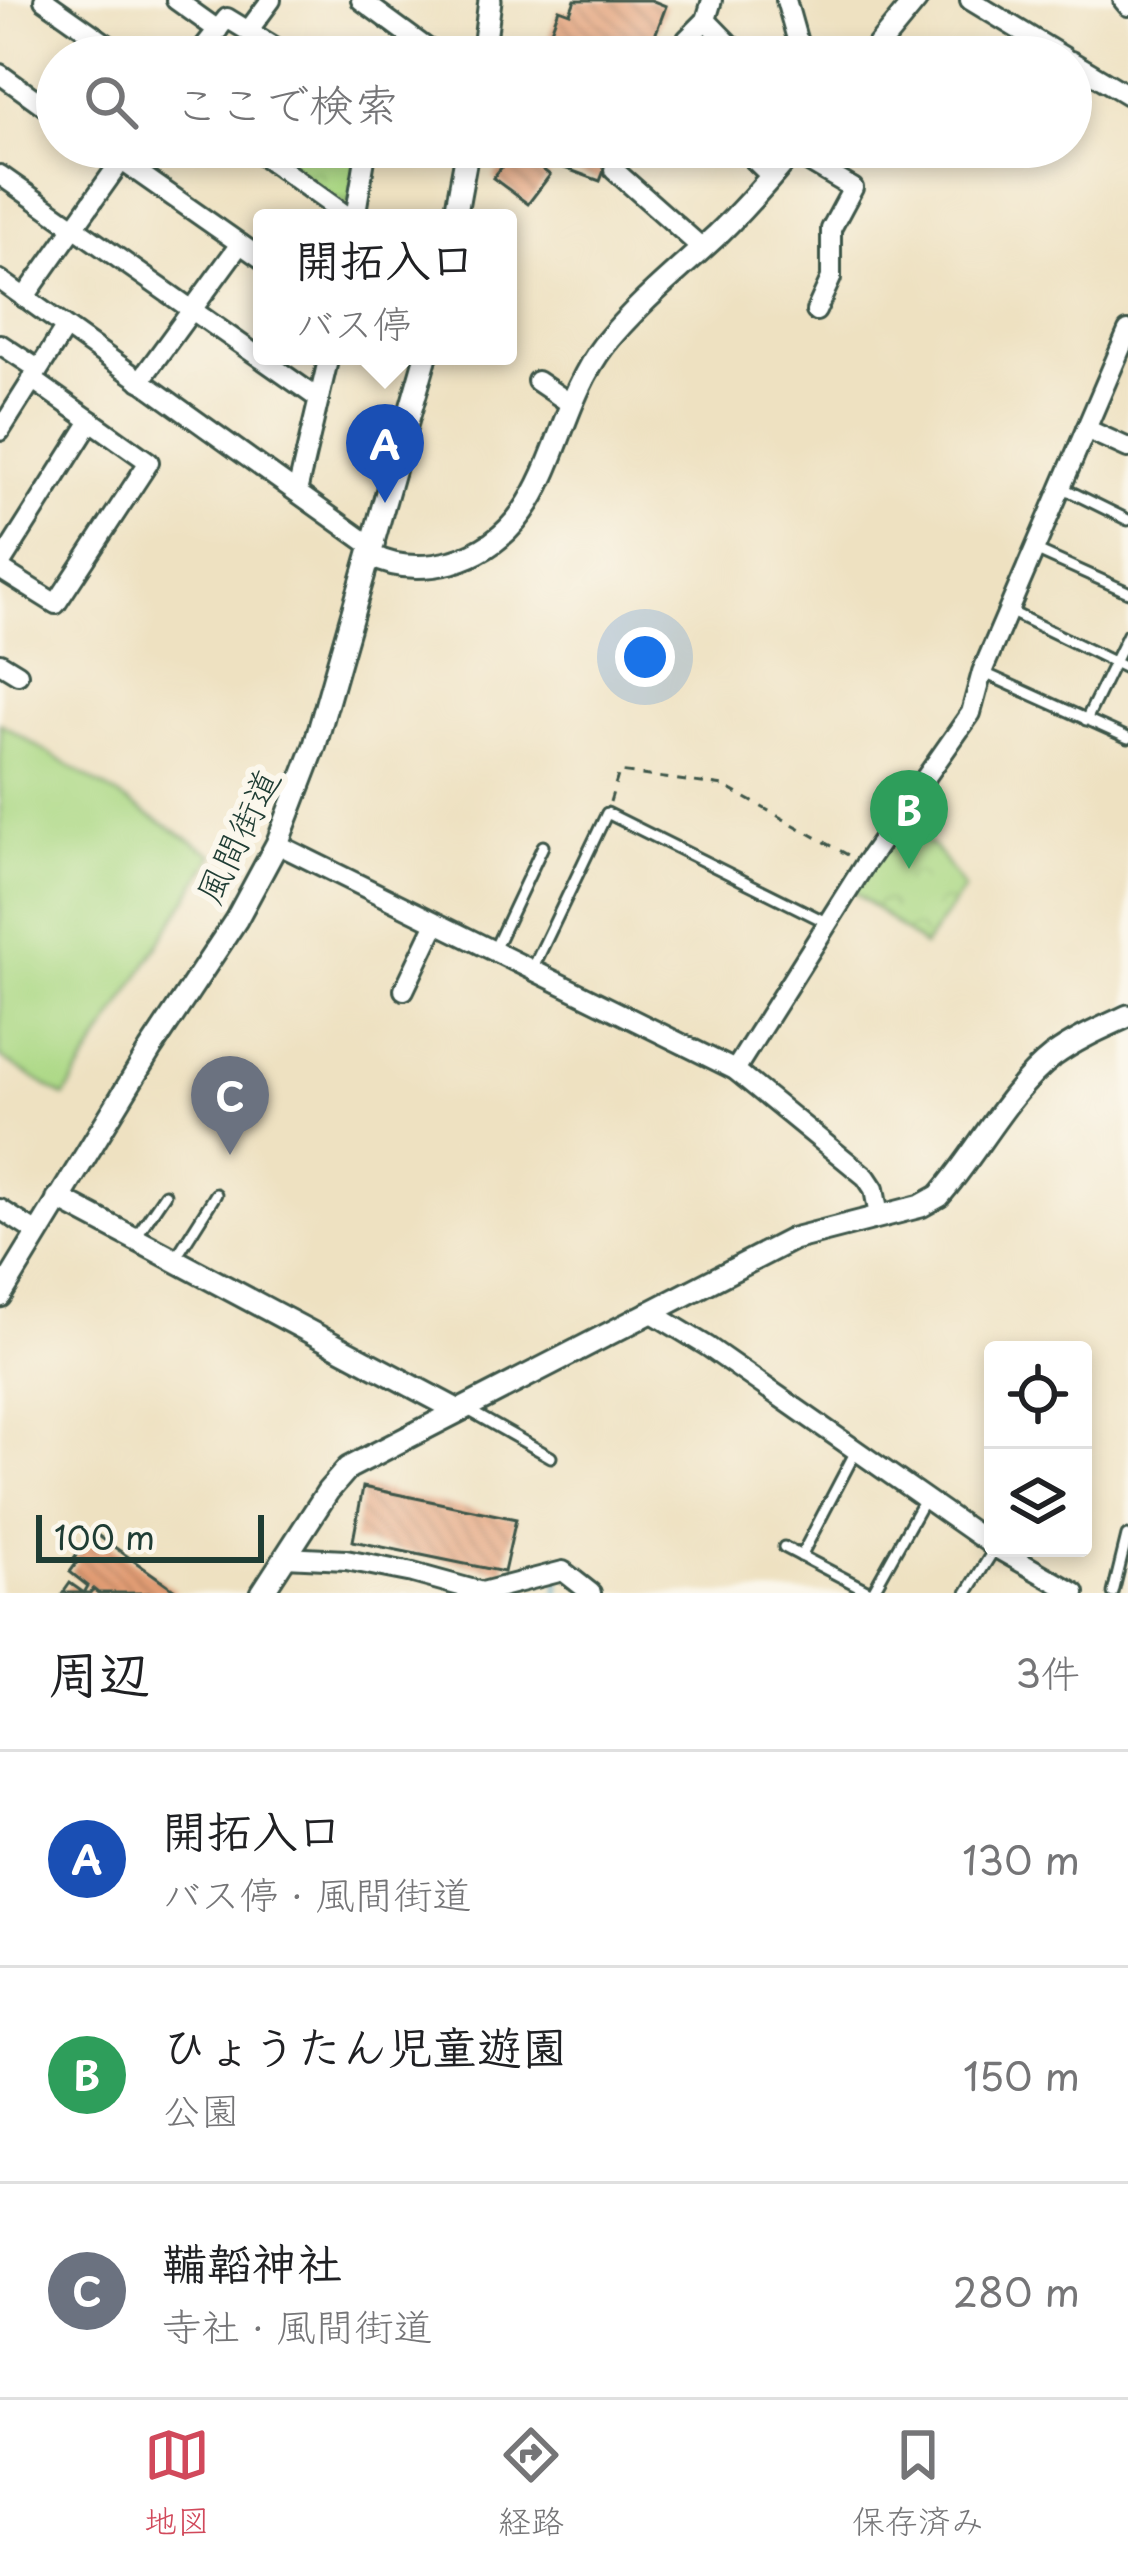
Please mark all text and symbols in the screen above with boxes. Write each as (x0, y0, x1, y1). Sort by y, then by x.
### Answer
search box (36, 36, 1092, 168)
text: ここで検索 (174, 68, 399, 136)
icon: search (78, 69, 144, 135)
popup (253, 209, 517, 365)
text: 開拓入口 (295, 224, 475, 292)
text: バス停 (295, 292, 412, 351)
pin: A (346, 404, 424, 503)
your location (615, 627, 675, 687)
street label: 風間街道 (180, 759, 292, 912)
pin: B (870, 770, 948, 869)
pin: C (191, 1056, 269, 1155)
map controls (984, 1341, 1092, 1557)
button: locate (984, 1341, 1092, 1449)
button: layers (984, 1449, 1092, 1557)
scale bar (36, 1509, 264, 1562)
text: 100 m (54, 1511, 155, 1561)
text: 周辺 (48, 1633, 150, 1710)
text: 3件 (1015, 1642, 1080, 1701)
text: 開拓入口 (162, 1795, 342, 1863)
text: A (72, 1829, 102, 1888)
text: 130 m (962, 1829, 1080, 1888)
text: バス停 · 風間街道 (162, 1863, 472, 1922)
text: ひょうたん児童遊園 (162, 2011, 567, 2079)
text: B (74, 2045, 100, 2104)
text: 150 m (963, 2045, 1080, 2104)
text: 公園 (162, 2079, 240, 2138)
text: 鞴韜神社 (162, 2227, 342, 2295)
text: C (72, 2261, 102, 2320)
text: 280 m (953, 2261, 1080, 2320)
text: 寺社 · 風間街道 (162, 2295, 433, 2354)
tab: 地図 (144, 2422, 210, 2544)
tab: 経路 (498, 2422, 564, 2544)
tab: 保存済み (852, 2422, 984, 2544)

